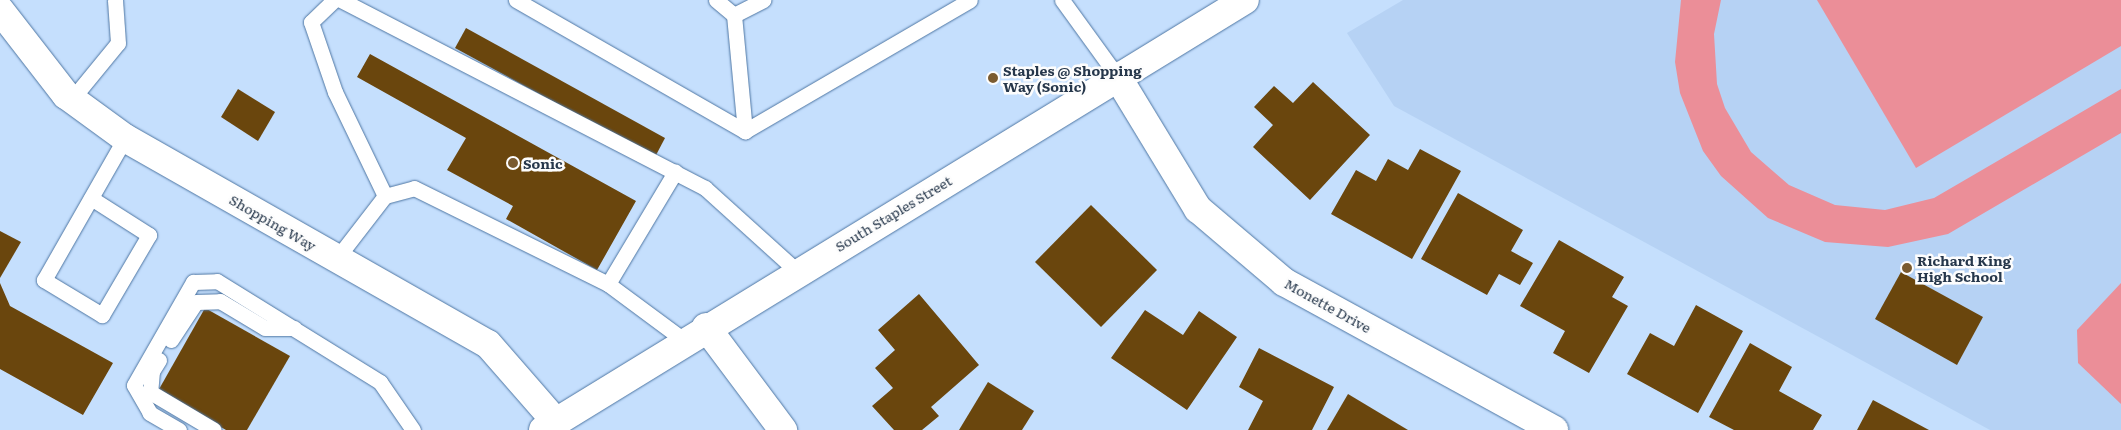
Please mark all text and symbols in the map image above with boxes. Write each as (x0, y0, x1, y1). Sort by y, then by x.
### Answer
place label: Staples @ Shopping Way (Sonic) (1003, 62, 1142, 94)
marker: Staples @ Shopping Way (Sonic) (987, 72, 999, 84)
place label: Sonic (523, 155, 563, 171)
marker: Sonic (507, 157, 519, 169)
street label: South Staples Street (832, 172, 954, 254)
street label: Shopping Way (227, 190, 319, 254)
place label: Richard King High School (1917, 252, 2011, 284)
marker: Richard King High School (1901, 262, 1913, 274)
street label: Monette Drive (1282, 274, 1374, 336)

